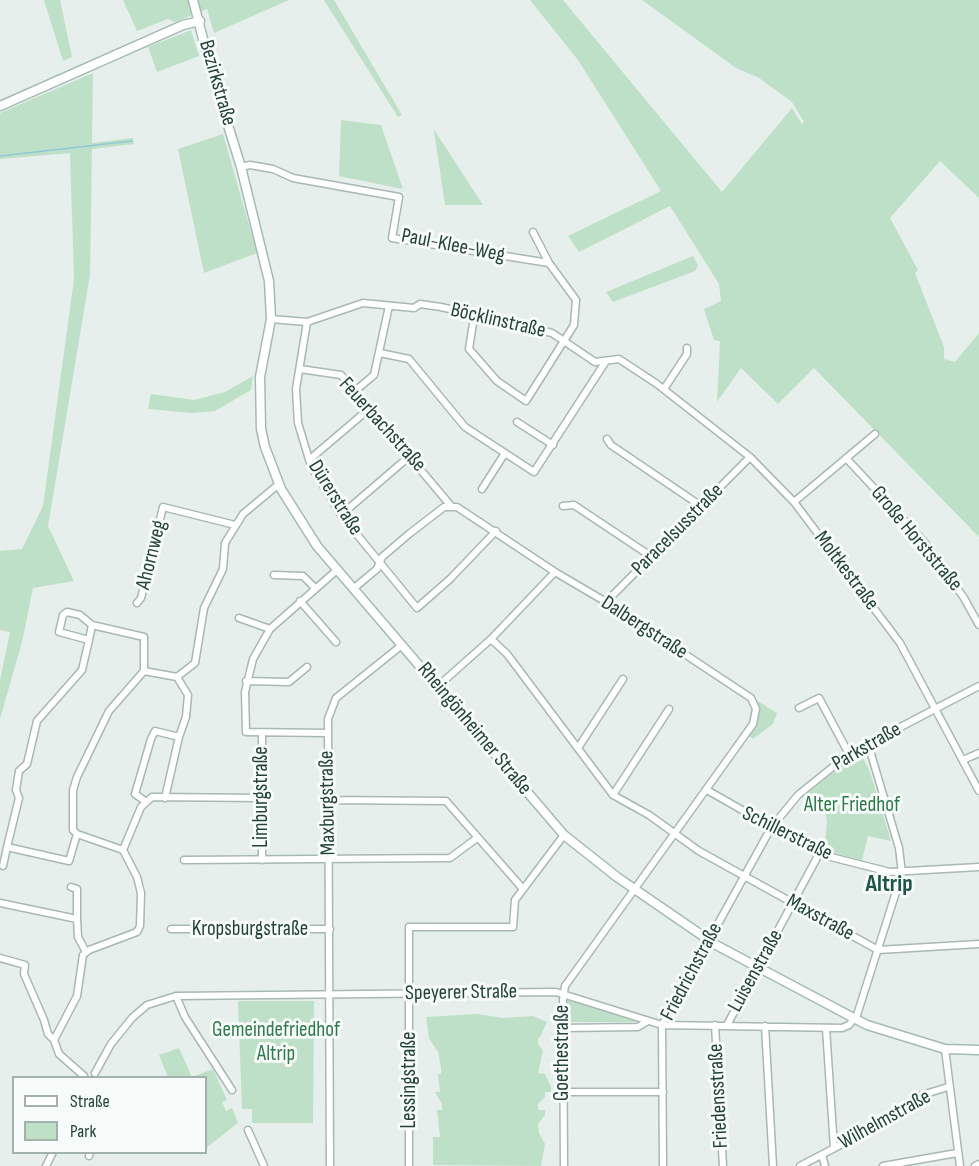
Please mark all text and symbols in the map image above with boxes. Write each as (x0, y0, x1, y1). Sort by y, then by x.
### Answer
street label: Bezirkstraße (193, 37, 241, 129)
street label: Paul-Klee-Weg (399, 224, 507, 268)
street label: Böcklinstraße (448, 298, 548, 344)
street label: Feuerbachstraße (333, 373, 431, 477)
street label: Dürerstraße (302, 456, 368, 540)
street label: Paracelsusstraße (627, 479, 729, 581)
street label: Große Horststraße (865, 481, 967, 597)
street label: Ahornweg (131, 518, 173, 592)
street label: Moltkestraße (808, 526, 884, 616)
street label: Dalbergstraße (596, 591, 692, 665)
street label: Rheingönheimer Straße (411, 658, 537, 800)
street label: Parkstraße (828, 717, 906, 777)
street label: Limburgstraße (249, 746, 275, 848)
street label: Maxburgstraße (314, 750, 342, 856)
park label: Alter Friedhof (804, 793, 900, 819)
street label: Schillerstraße (738, 801, 836, 867)
district label: Altrip (865, 871, 913, 899)
street label: Maxstraße (782, 889, 858, 947)
street label: Kropsburgstraße (192, 917, 308, 943)
street label: Friedrichstraße (656, 919, 728, 1025)
street label: Luisenstraße (723, 925, 789, 1017)
street label: Speyerer Straße (405, 979, 517, 1007)
street label: Goethestraße (550, 1005, 576, 1101)
park label: Gemeindefriedhof Altrip (212, 1018, 340, 1068)
street label: Lessingstraße (397, 1031, 423, 1129)
street label: Friedensstraße (704, 1043, 734, 1149)
legend (12, 1076, 207, 1154)
street label: Wilhelmstraße (835, 1084, 935, 1156)
text: Straße (70, 1091, 110, 1112)
text: Park (70, 1121, 96, 1142)

